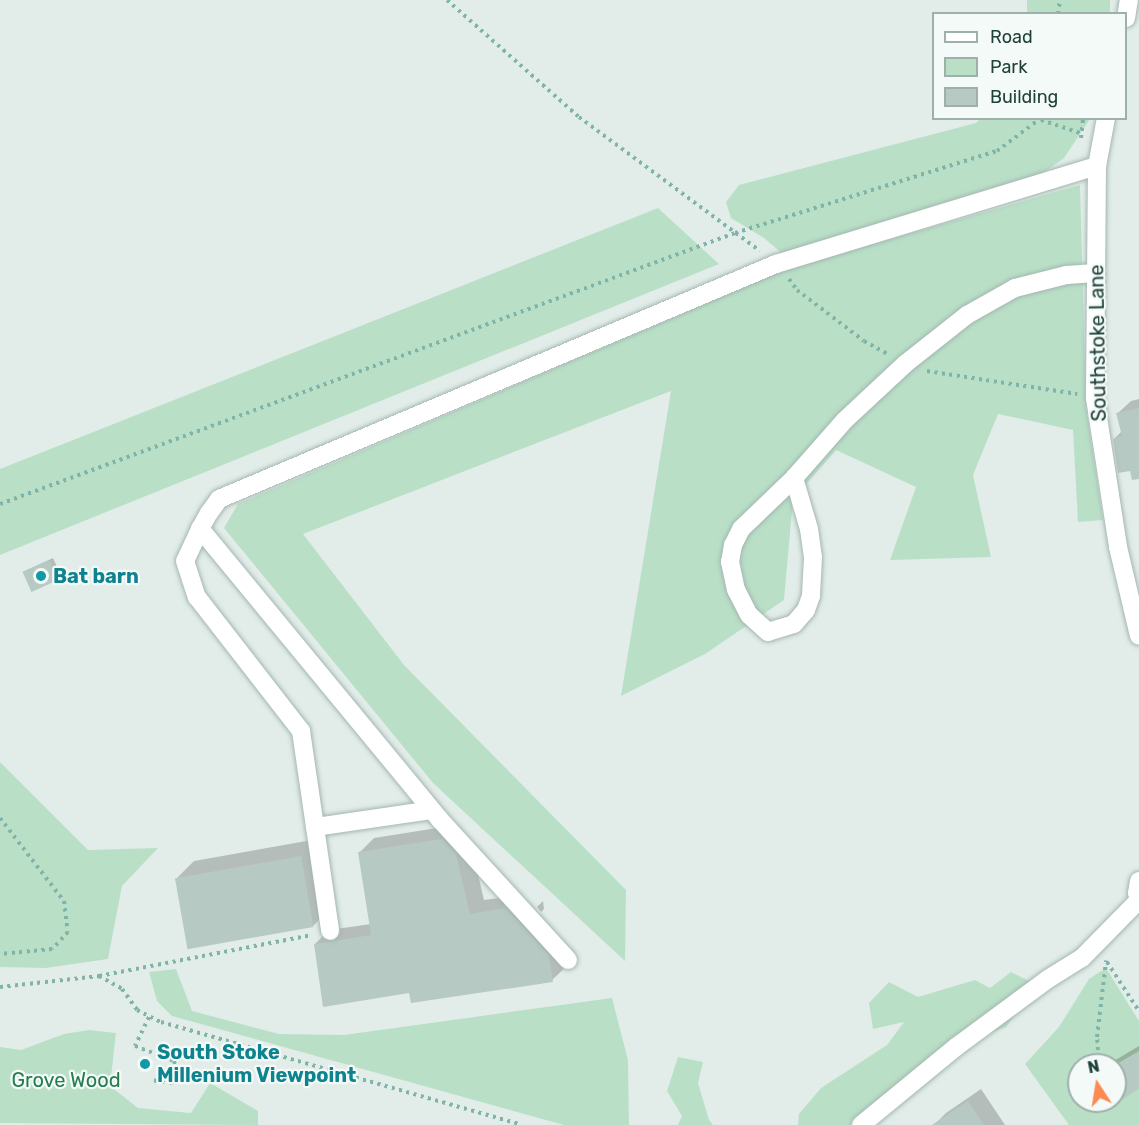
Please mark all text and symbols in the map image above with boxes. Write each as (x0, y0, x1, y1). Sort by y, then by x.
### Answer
legend (932, 12, 1127, 120)
text: Road (990, 26, 1033, 48)
text: Park (990, 56, 1027, 78)
text: Building (990, 86, 1058, 108)
street label: Southstoke Lane (1085, 264, 1111, 422)
place label: Bat barn (53, 564, 139, 588)
marker: Bat barn (34, 569, 48, 583)
place label: South Stoke Millenium Viewpoint (157, 1040, 357, 1087)
north arrow (1067, 1053, 1127, 1113)
text: N (1086, 1056, 1101, 1077)
marker: South Stoke Millenium Viewpoint (138, 1057, 152, 1071)
park label: Grove Wood (11, 1068, 121, 1092)

